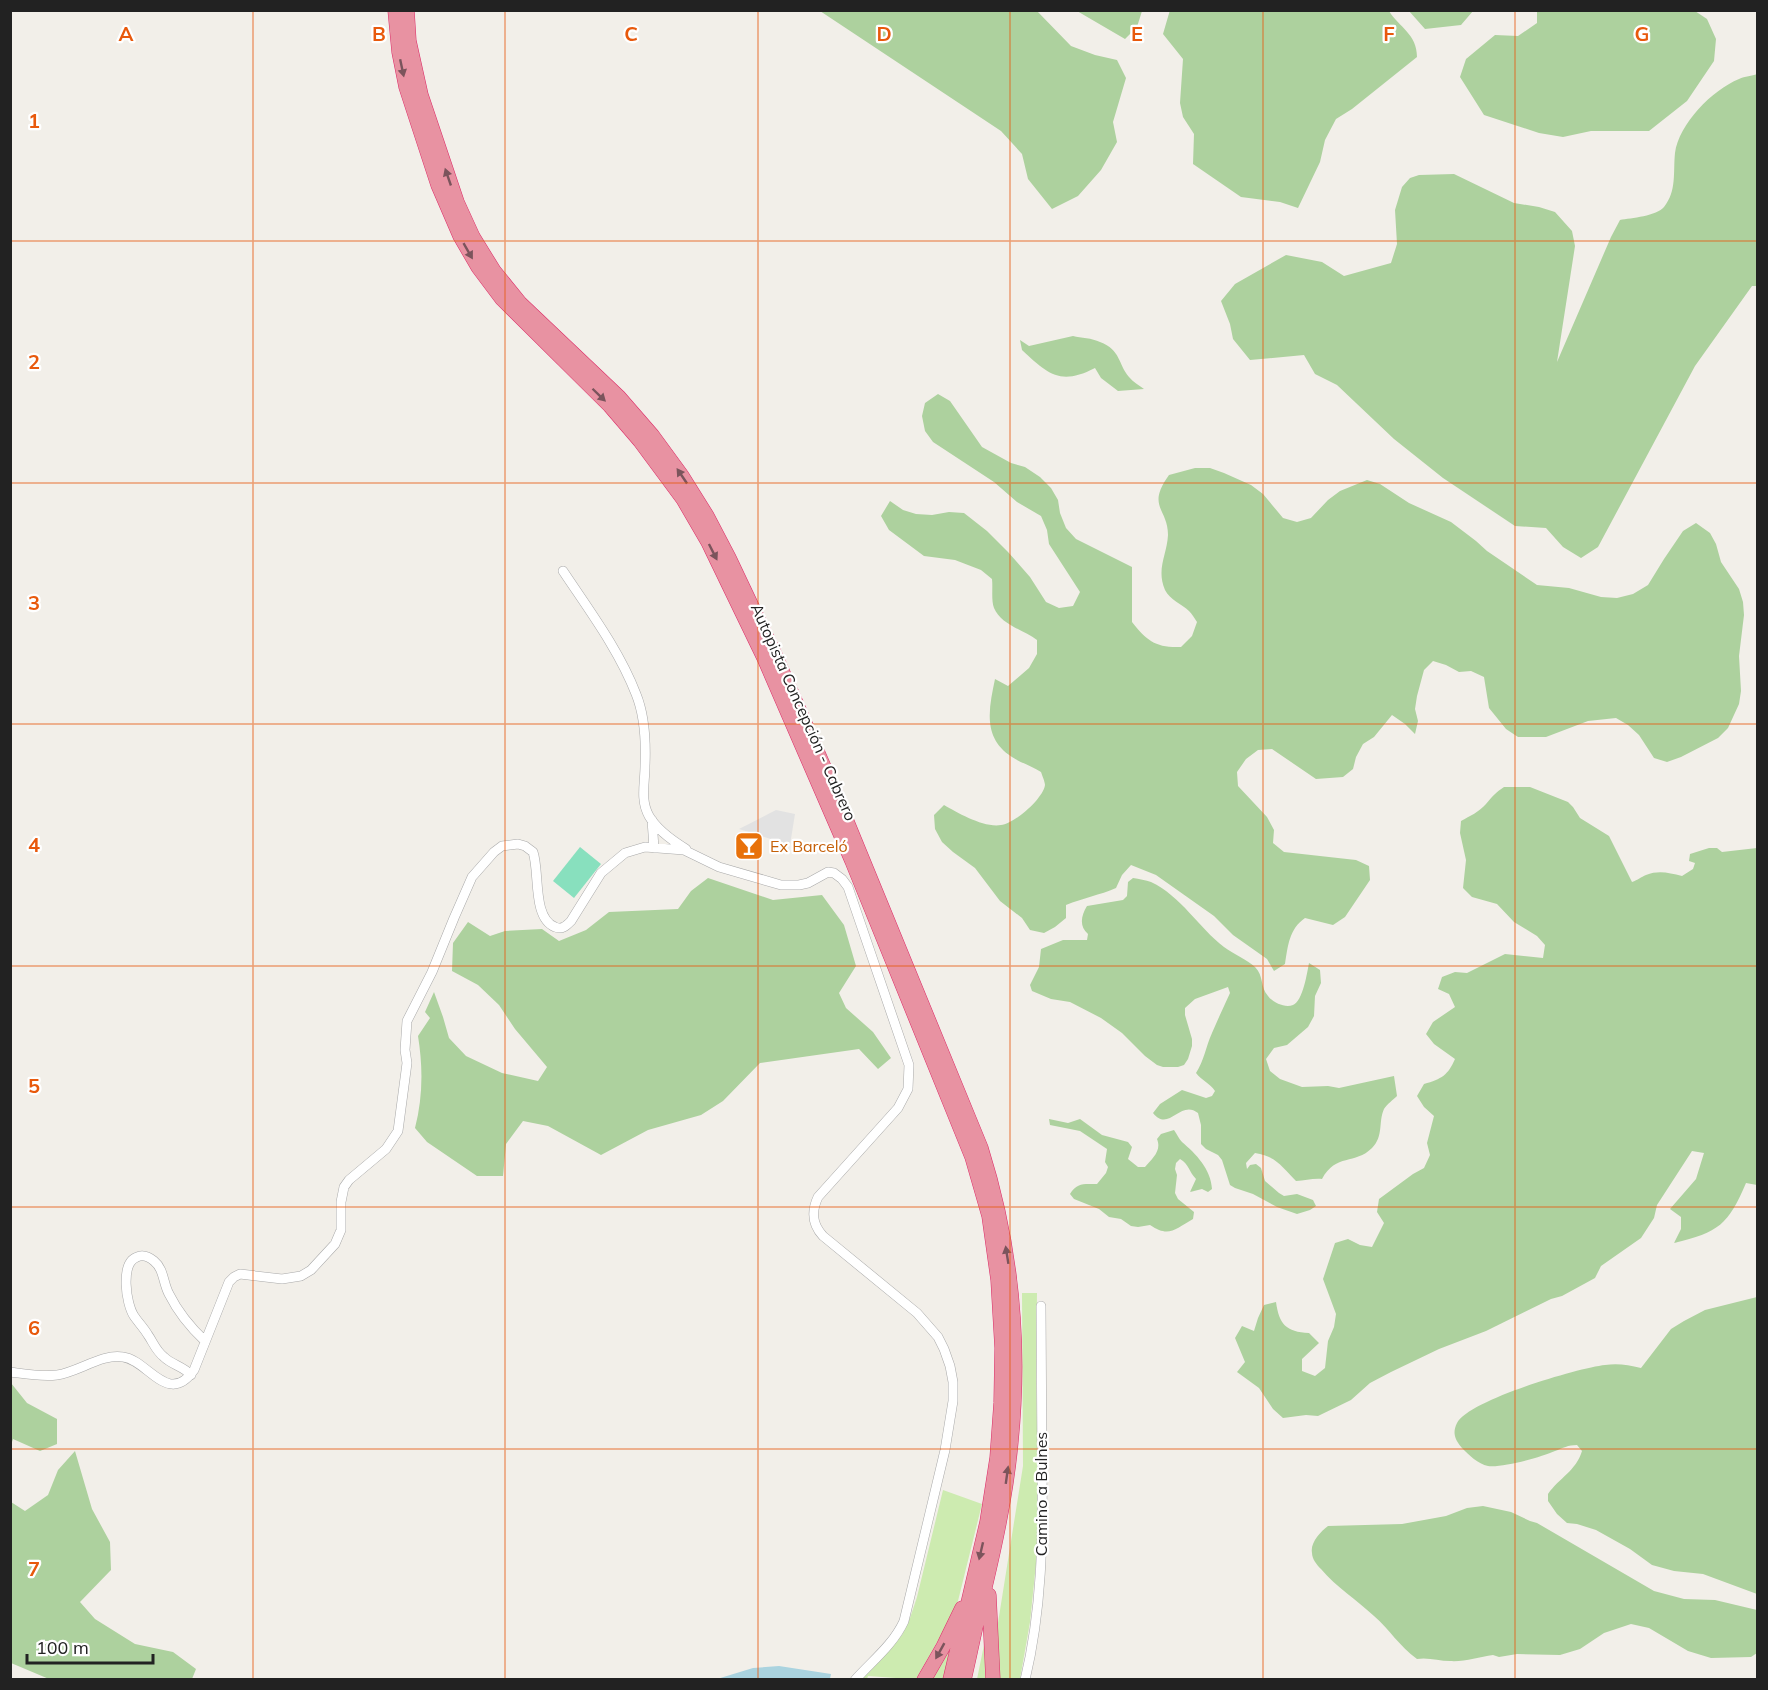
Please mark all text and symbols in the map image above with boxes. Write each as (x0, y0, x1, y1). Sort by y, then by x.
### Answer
text: A (119, 21, 134, 46)
text: B (372, 21, 386, 46)
text: C (624, 21, 638, 46)
text: D (876, 21, 892, 46)
text: E (1131, 21, 1143, 46)
text: F (1383, 21, 1395, 46)
text: G (1635, 21, 1649, 46)
one-way arrow (398, 59, 407, 78)
text: 1 (28, 108, 40, 133)
one-way arrow (443, 168, 453, 186)
one-way arrow (463, 243, 474, 259)
text: 2 (28, 349, 40, 374)
one-way arrow (591, 388, 606, 402)
one-way arrow (676, 469, 688, 485)
one-way arrow (708, 544, 718, 561)
text: 3 (28, 590, 40, 615)
street label: Autopista Concepción - Cabrero (747, 600, 861, 824)
bar icon: Ex Barceló (733, 830, 765, 862)
text: 4 (28, 832, 40, 857)
place label: Ex Barceló (770, 836, 848, 856)
text: 5 (28, 1073, 40, 1098)
one-way arrow (1002, 1245, 1011, 1264)
text: 6 (28, 1315, 40, 1340)
street label: Camino a Bulnes (1031, 1432, 1051, 1556)
one-way arrow (1003, 1465, 1012, 1484)
one-way arrow (976, 1541, 985, 1560)
text: 7 (28, 1556, 40, 1581)
scale bar (27, 1627, 153, 1665)
text: 100 m (36, 1636, 89, 1659)
one-way arrow (935, 1643, 945, 1660)

